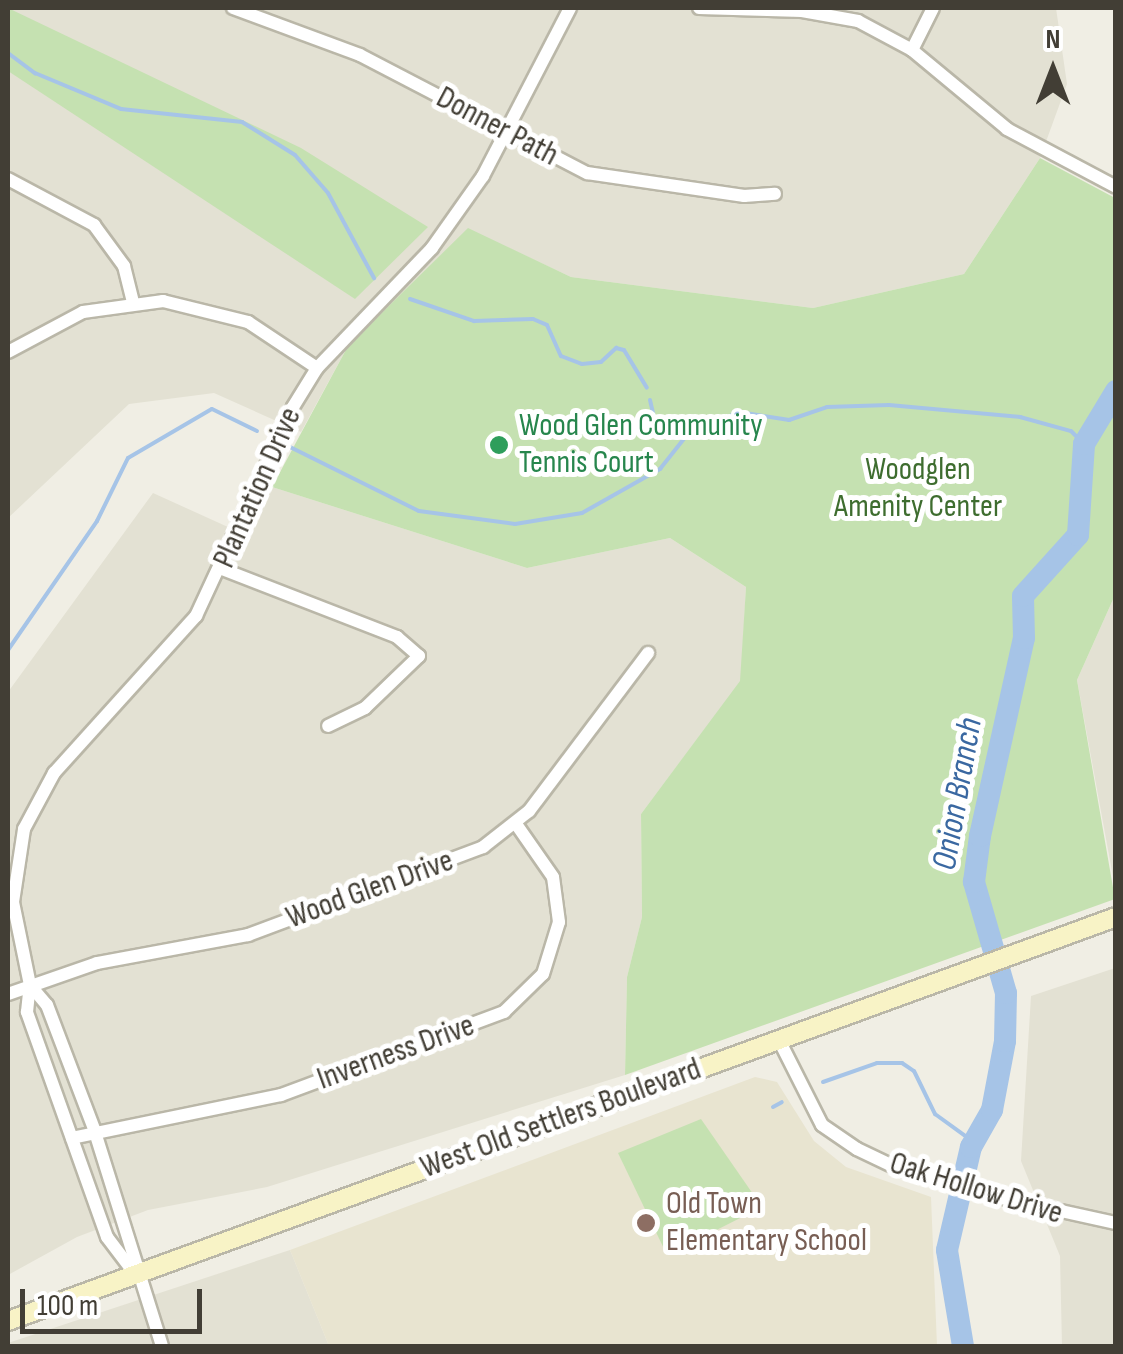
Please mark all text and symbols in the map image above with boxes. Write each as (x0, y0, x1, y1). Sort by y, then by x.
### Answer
north arrow (1003, 20, 1103, 120)
text: N (1046, 23, 1060, 56)
street label: Donner Path (430, 79, 564, 175)
street label: Plantation Drive (206, 402, 310, 574)
place label: Wood Glen Community Tennis Court (519, 408, 763, 483)
marker: Wood Glen Community Tennis Court (488, 434, 510, 456)
park label: Woodglen Amenity Center (834, 452, 1002, 527)
water label: Onion Branch (924, 714, 992, 874)
street label: Wood Glen Drive (281, 842, 459, 938)
street label: Inverness Drive (312, 1007, 480, 1099)
street label: West Old Settlers Boulevard (416, 1050, 706, 1188)
street label: Oak Hollow Drive (885, 1145, 1067, 1233)
place label: Old Town Elementary School (666, 1186, 867, 1261)
marker: Old Town Elementary School (635, 1212, 657, 1234)
scale bar (25, 1269, 208, 1331)
text: 100 m (37, 1288, 98, 1324)

